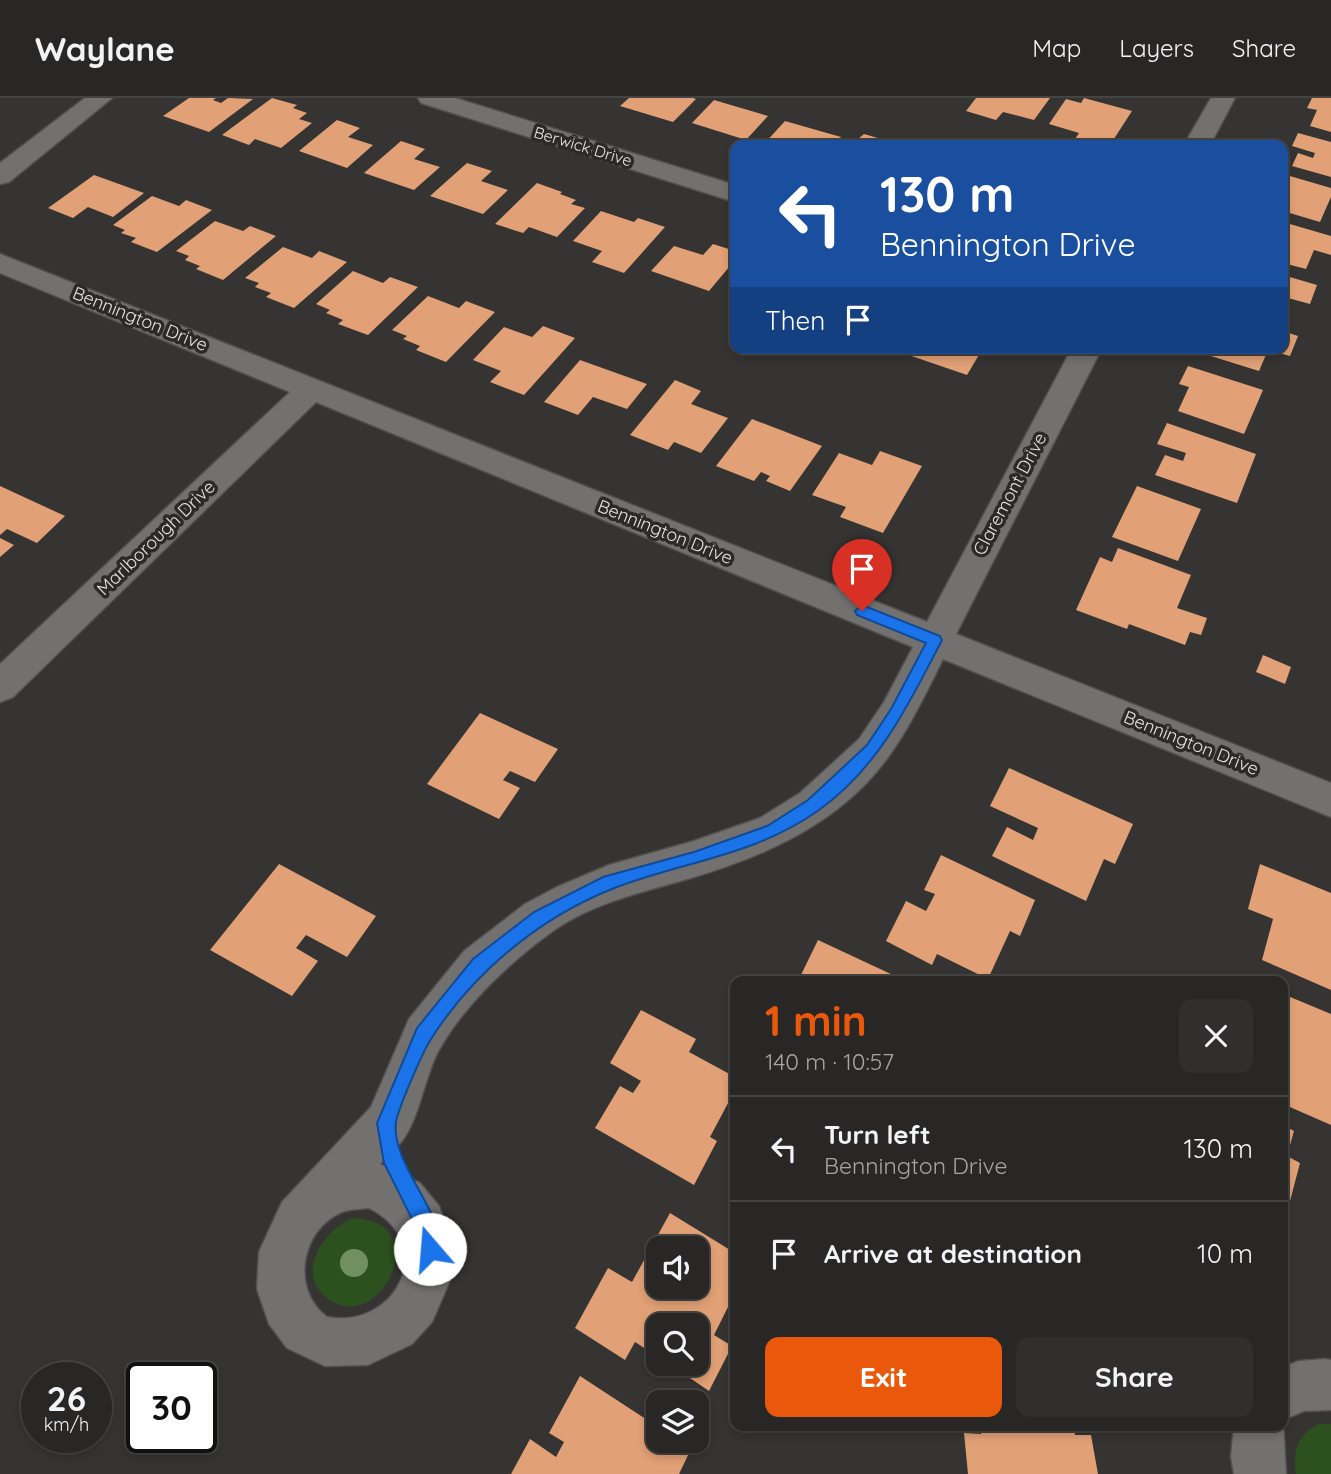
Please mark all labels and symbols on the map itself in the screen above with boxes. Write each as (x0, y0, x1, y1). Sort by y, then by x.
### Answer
street label: Berwick Drive (531, 122, 635, 170)
street label: Bennington Drive (69, 281, 211, 356)
street label: Claremont Drive (968, 429, 1052, 559)
street label: Marlborough Drive (92, 475, 220, 600)
street label: Bennington Drive (594, 494, 736, 569)
pin (832, 539, 892, 611)
street label: Bennington Drive (1120, 705, 1262, 780)
position arrow (393, 1212, 467, 1286)
speed limit sign: 30 (126, 1362, 217, 1453)

